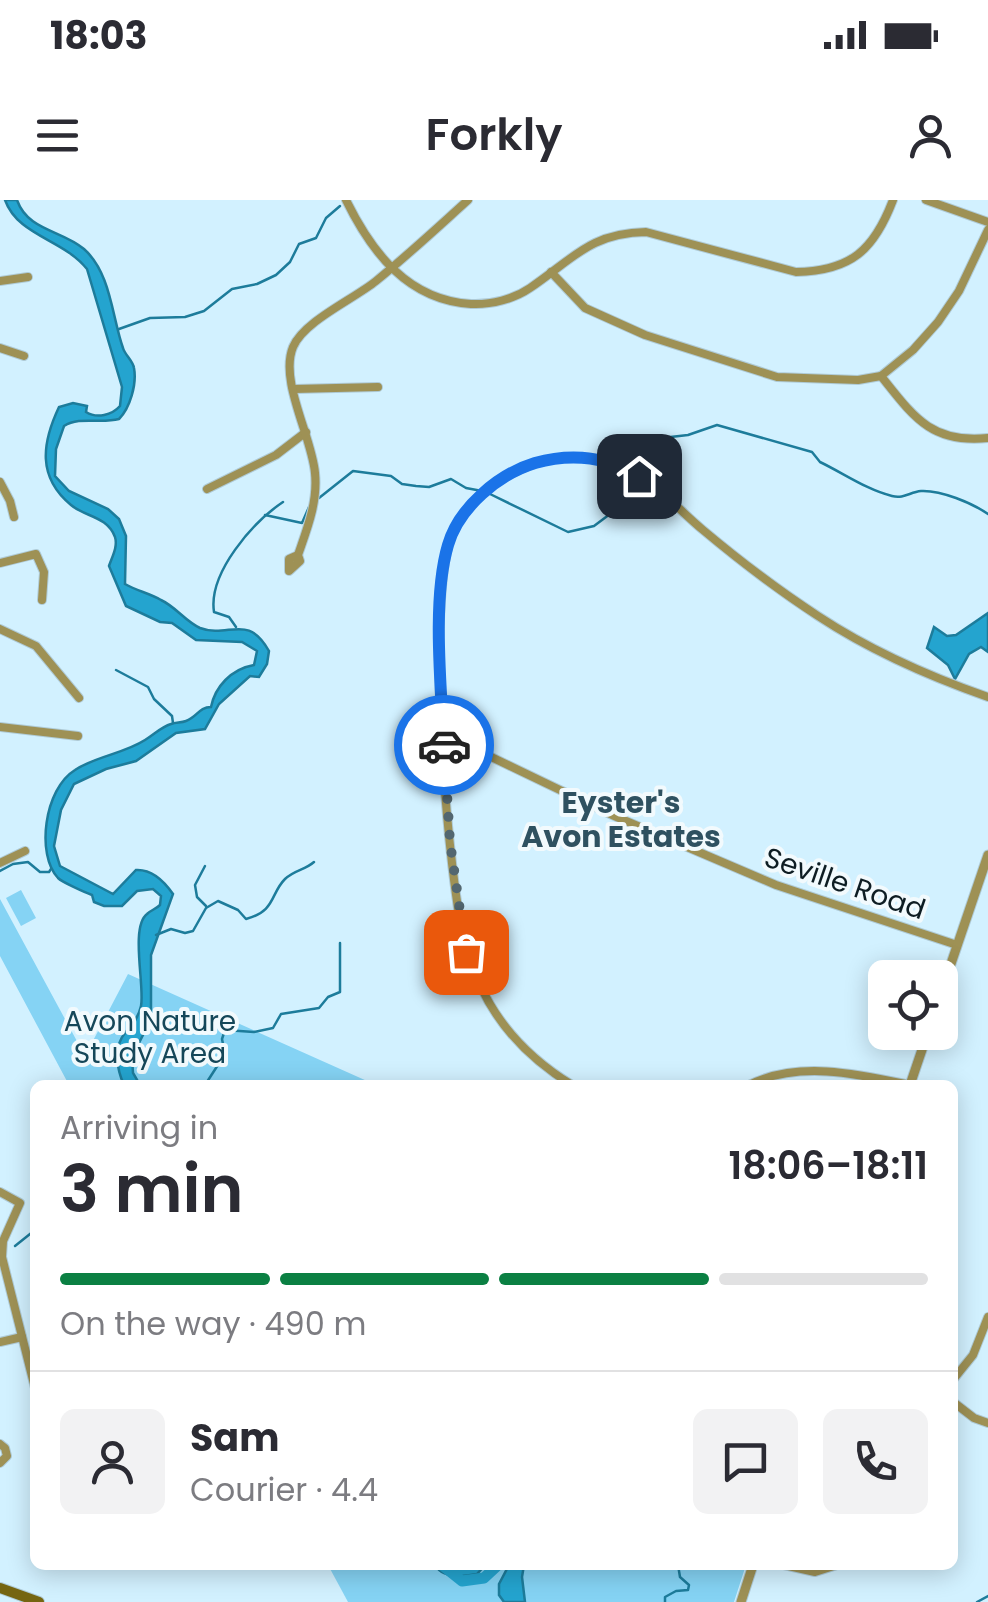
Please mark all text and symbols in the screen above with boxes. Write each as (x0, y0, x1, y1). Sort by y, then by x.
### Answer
text: 18:03 (50, 9, 147, 62)
text: Forkly (426, 103, 562, 166)
icon: menu (30, 108, 85, 163)
icon: person (903, 108, 958, 163)
pin (597, 434, 682, 519)
icon: home (612, 449, 667, 504)
courier (394, 695, 494, 795)
icon: car (417, 718, 472, 773)
district label: Eyster's Avon Estates (521, 781, 721, 858)
street label: Seville Road (759, 838, 931, 929)
pin (424, 910, 509, 995)
icon: bag (439, 925, 494, 980)
map controls (868, 960, 958, 1050)
button: locate (868, 960, 958, 1050)
park label: Avon Nature Study Area (64, 1002, 236, 1073)
text: Arriving in (60, 1105, 218, 1150)
text: 18:06–18:11 (729, 1139, 928, 1192)
text: 3 min (60, 1144, 244, 1235)
text: On the way · 490 m (60, 1301, 366, 1346)
button: person (60, 1409, 165, 1514)
button: chat (693, 1409, 798, 1514)
button: phone (823, 1409, 928, 1514)
text: Sam (190, 1411, 279, 1464)
text: Courier · 4.4 (190, 1467, 378, 1512)

